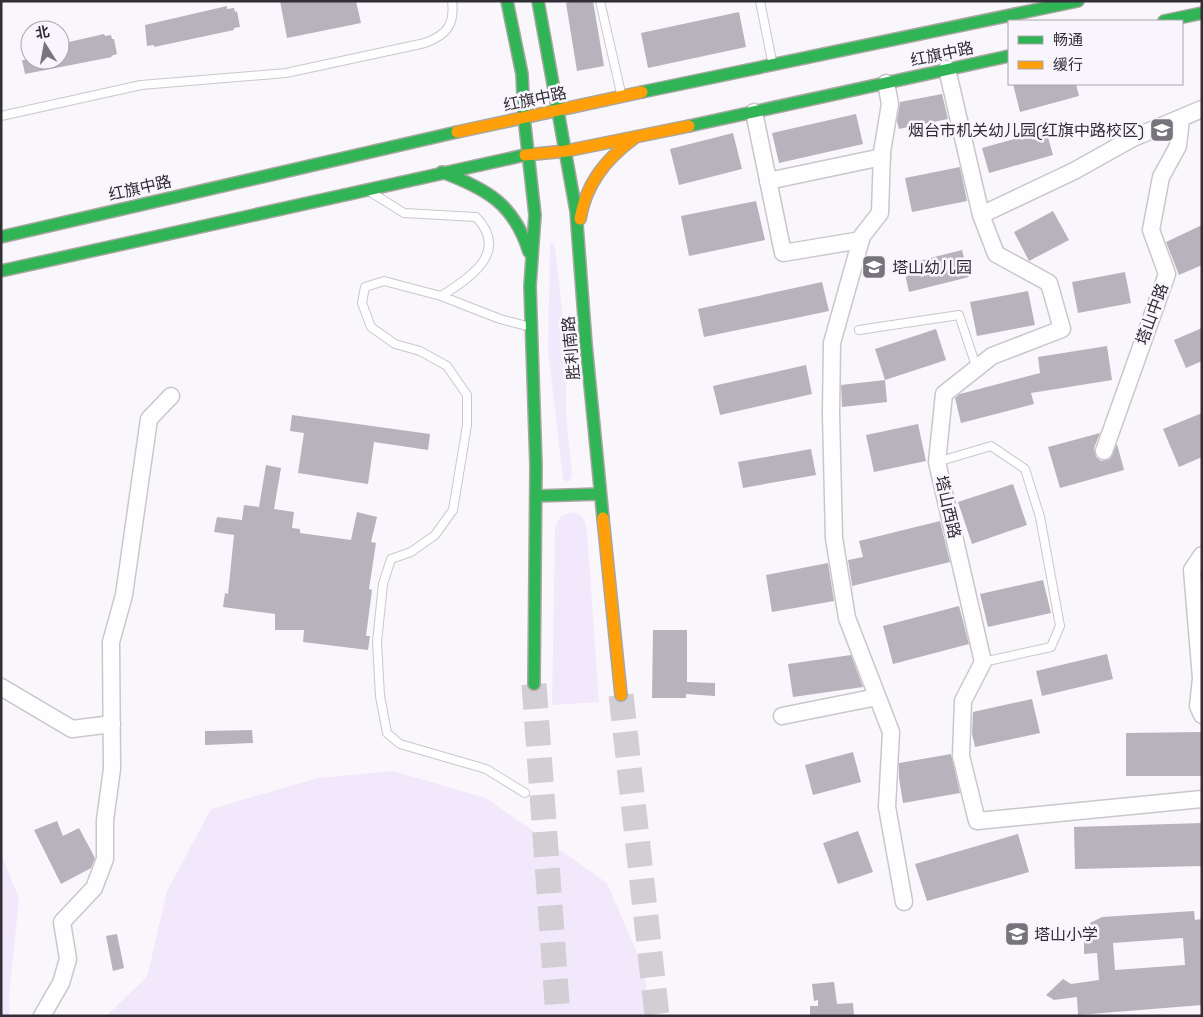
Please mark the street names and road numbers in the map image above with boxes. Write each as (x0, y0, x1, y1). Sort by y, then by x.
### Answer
street label: 红旗中路 (909, 37, 975, 71)
street label: 红旗中路 (502, 82, 568, 116)
street label: 红旗中路 (106, 171, 174, 205)
street label: 塔山中路 (1131, 280, 1173, 348)
street label: 胜利南路 (558, 315, 584, 381)
street label: 塔山西路 (931, 473, 965, 541)

